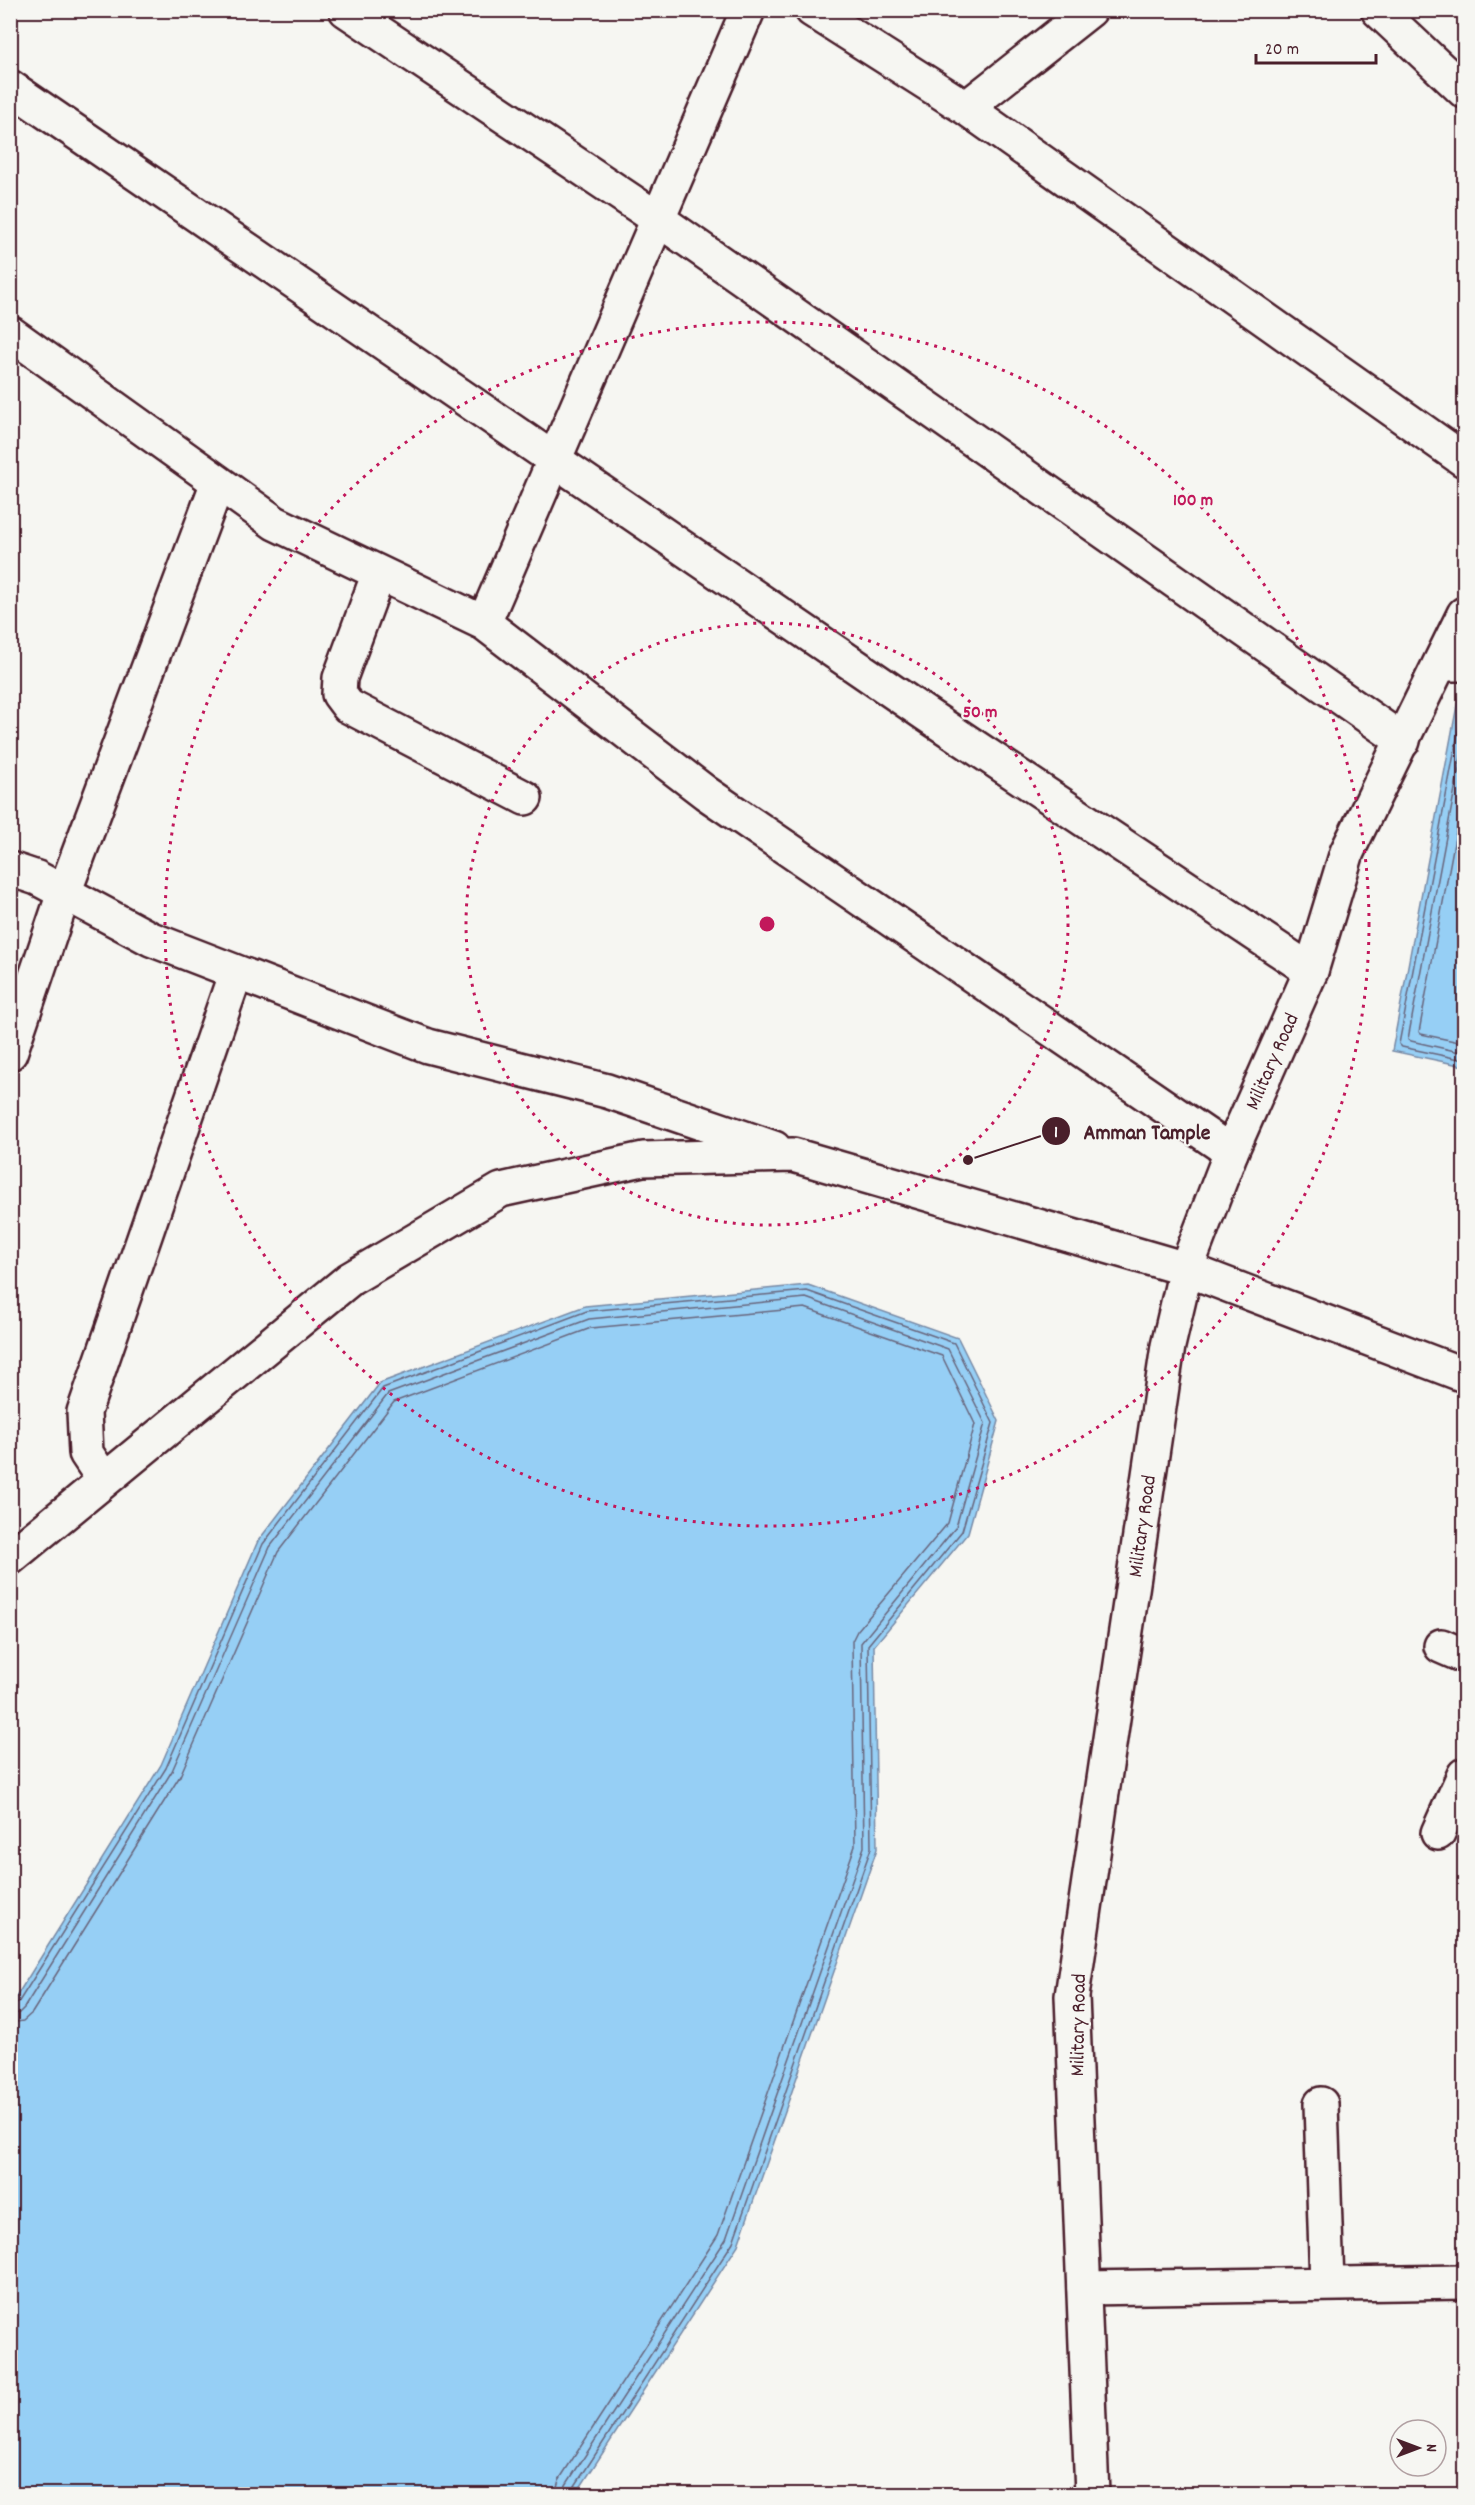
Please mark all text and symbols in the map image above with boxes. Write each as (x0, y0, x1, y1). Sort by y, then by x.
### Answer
scale bar (1256, 27, 1376, 65)
text: 20 m (1265, 38, 1299, 63)
text: 100 m (1173, 489, 1213, 514)
text: 50 m (963, 701, 997, 726)
centre of rings (757, 914, 777, 934)
street label: Military Road (1239, 1009, 1308, 1115)
callout: Amman Tample (1041, 1111, 1222, 1151)
text: Amman Tample (1083, 1119, 1211, 1150)
text: 1 (1054, 1121, 1058, 1146)
street label: Military Road (1122, 1473, 1166, 1579)
street label: Military Road (1064, 1973, 1096, 2077)
north arrow (1388, 2418, 1448, 2478)
text: N (1419, 2444, 1442, 2452)

